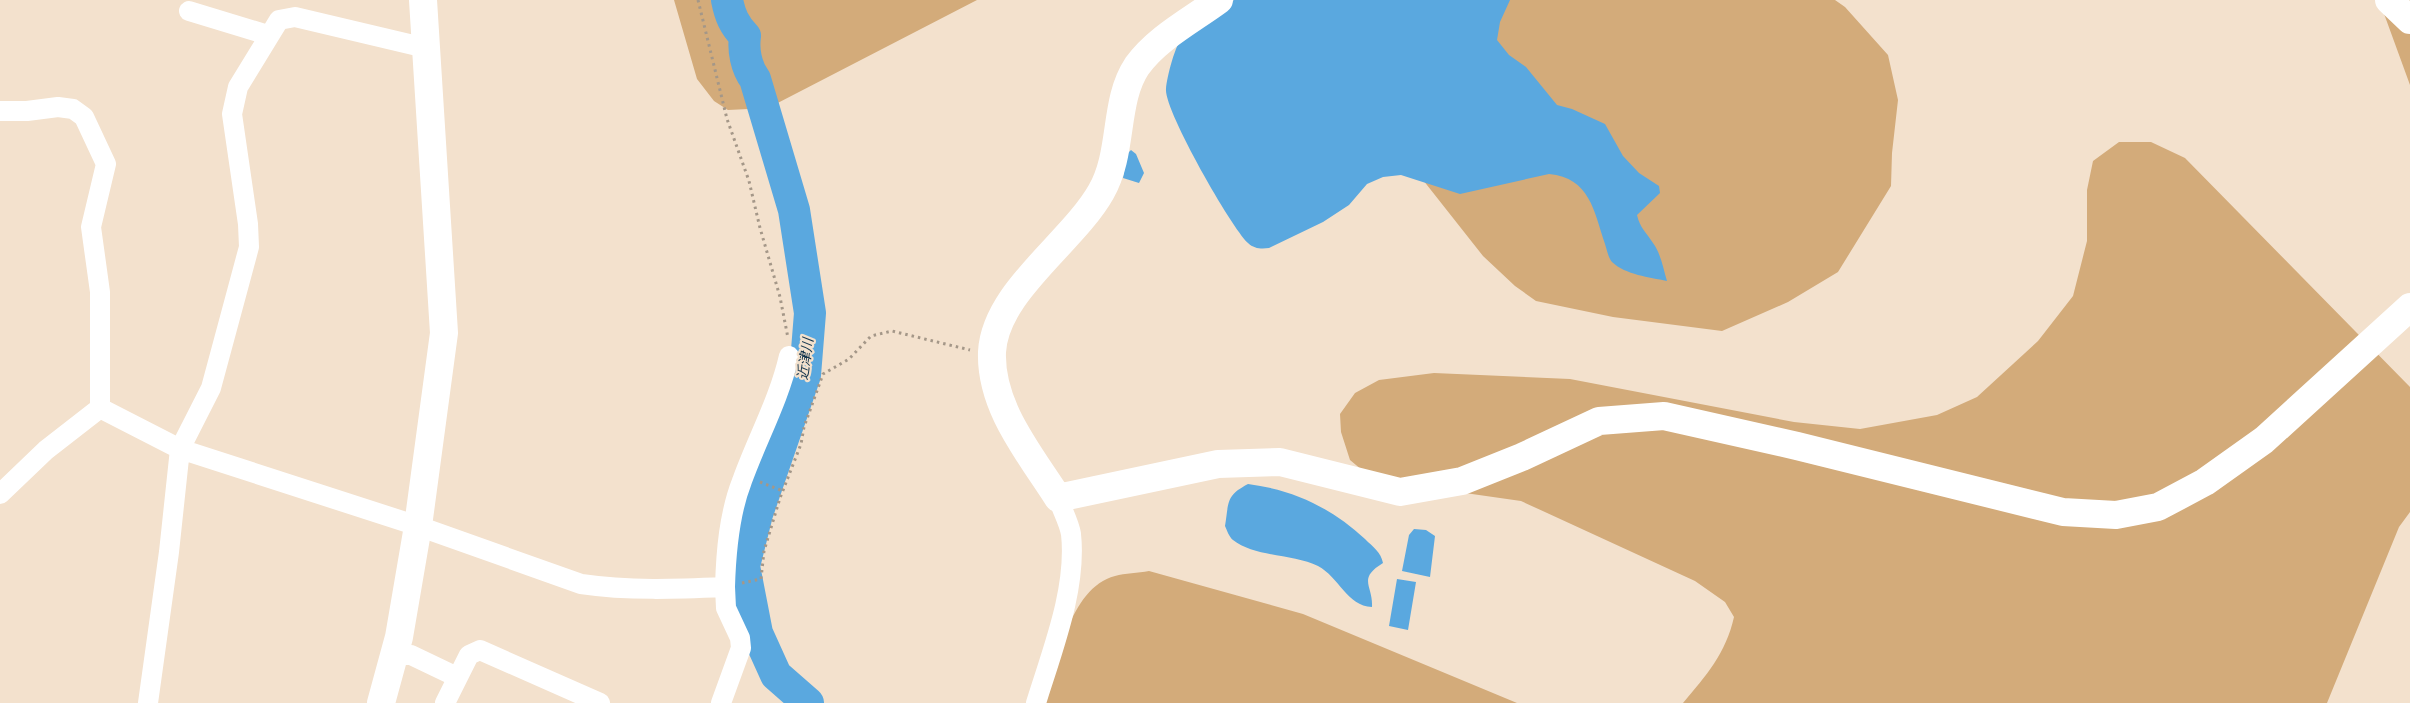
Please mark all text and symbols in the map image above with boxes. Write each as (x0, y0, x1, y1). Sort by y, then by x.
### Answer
water label: 近津川 (794, 335, 816, 381)

